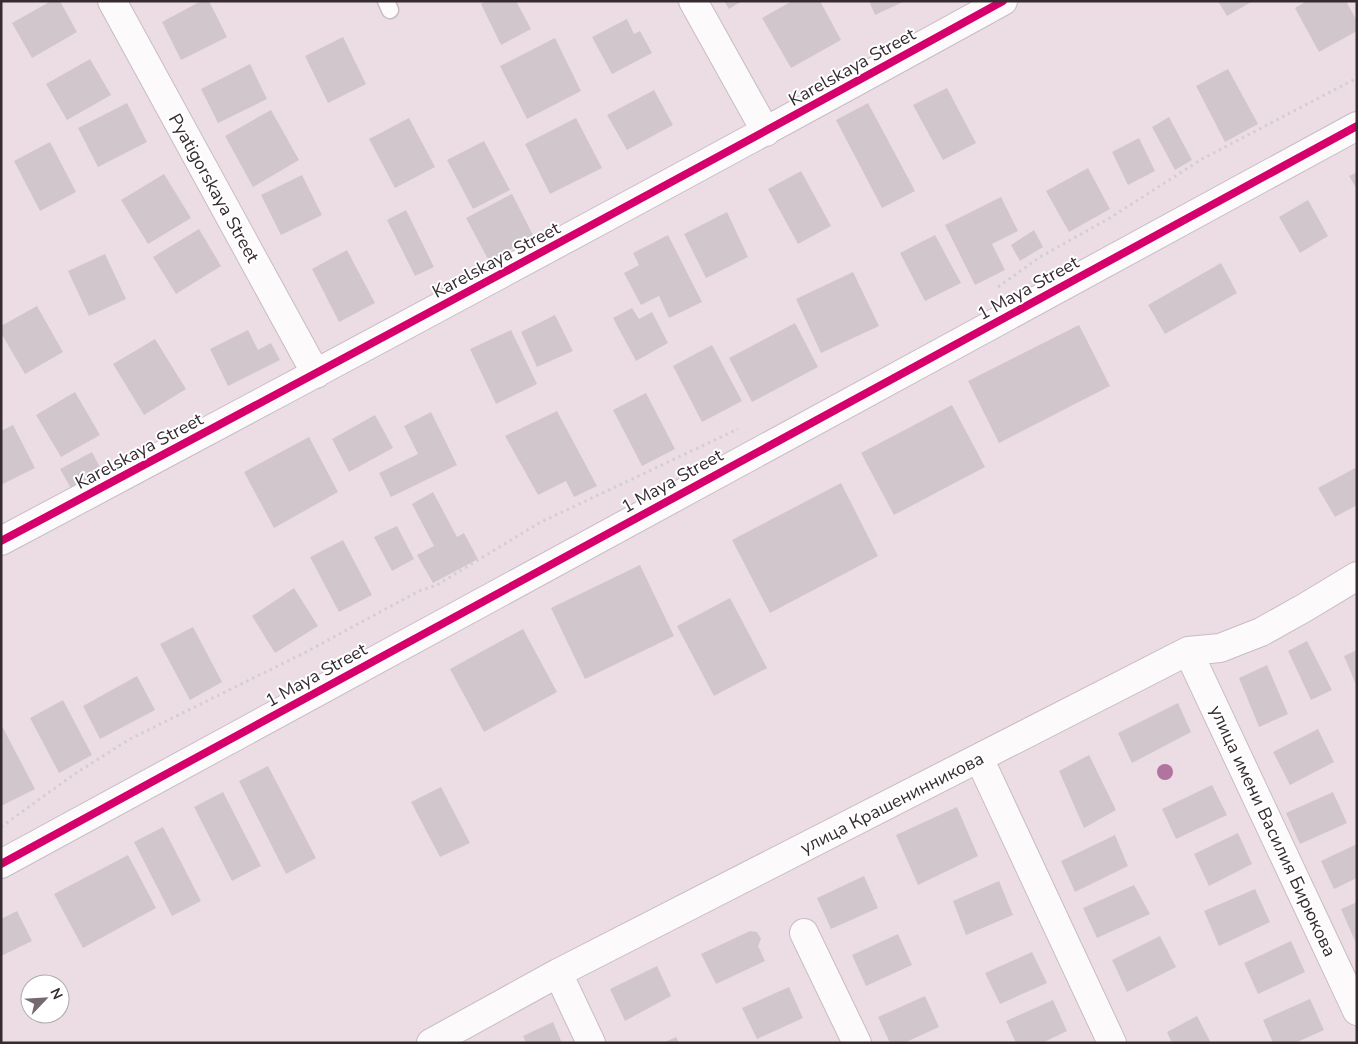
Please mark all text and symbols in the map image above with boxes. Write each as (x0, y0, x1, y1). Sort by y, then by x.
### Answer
street label: Karelskaya Street (784, 22, 920, 112)
street label: Pyatigorskaya Street (163, 109, 265, 267)
street label: Karelskaya Street (428, 216, 565, 304)
street label: 1 Maya Street (973, 250, 1084, 326)
street label: Karelskaya Street (71, 407, 208, 495)
street label: 1 Maya Street (617, 443, 728, 519)
street label: 1 Maya Street (261, 637, 372, 713)
street label: улица имени Василия Бирюкова (1204, 701, 1342, 961)
street label: улица Крашенинникова (796, 746, 988, 860)
north arrow (20, 974, 70, 1024)
text: N (46, 985, 67, 1002)

